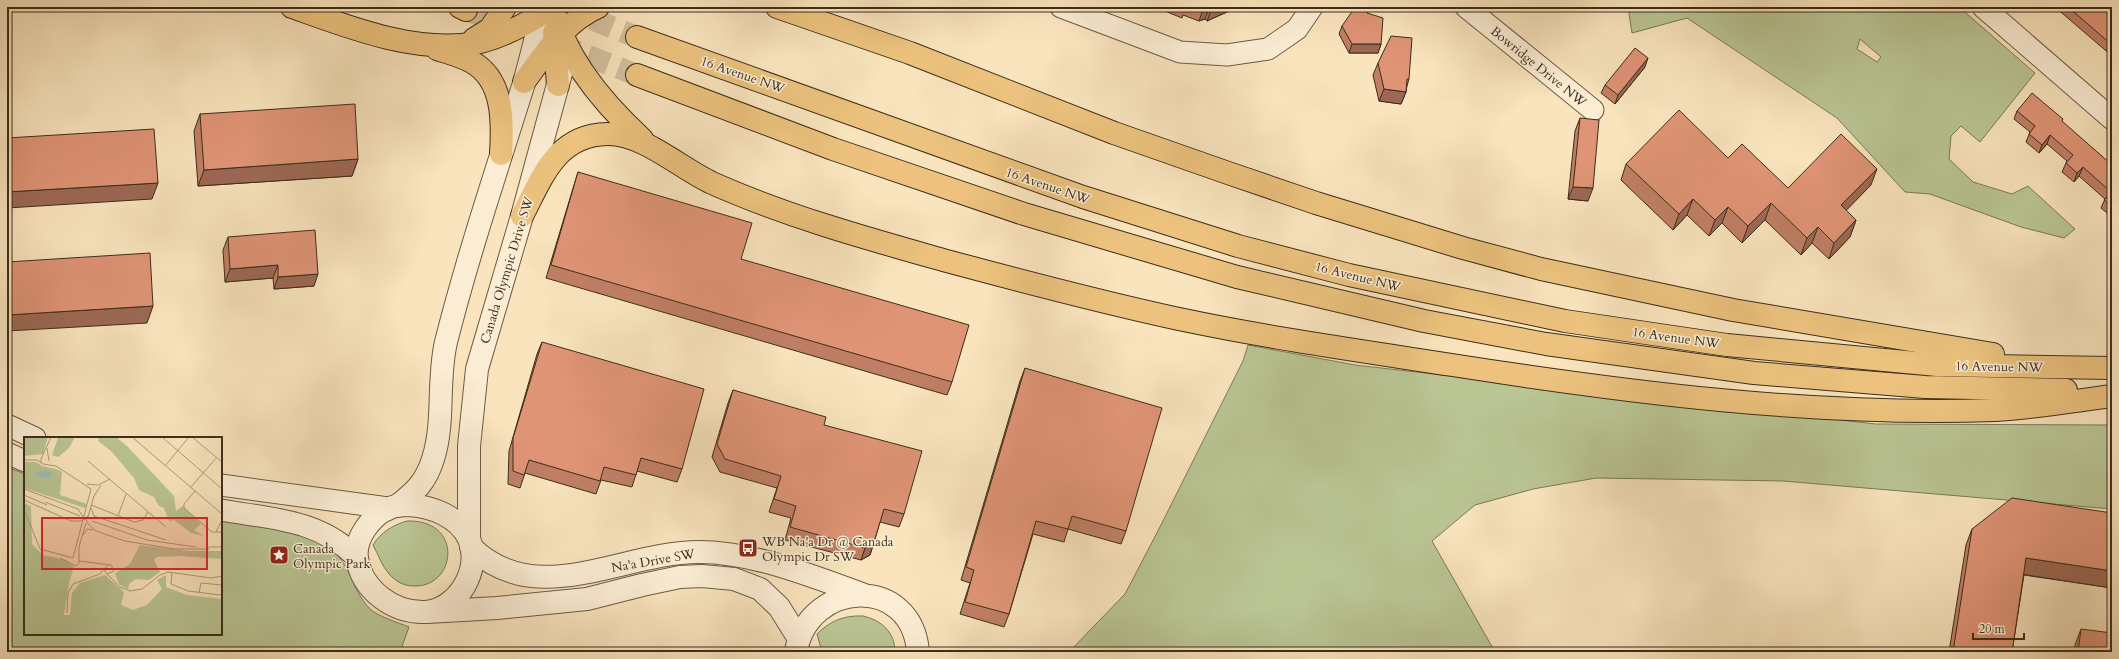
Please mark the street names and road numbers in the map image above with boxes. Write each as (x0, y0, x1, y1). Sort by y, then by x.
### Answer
street label: Bowridge Drive NW (1487, 22, 1591, 112)
street label: 16 Avenue NW (698, 52, 788, 98)
street label: 16 Avenue NW (1003, 163, 1093, 209)
street label: Canada Olympic Drive SW (476, 194, 538, 346)
street label: 16 Avenue NW (1313, 258, 1403, 296)
street label: 16 Avenue NW (1631, 323, 1721, 353)
street label: 16 Avenue NW (1955, 357, 2044, 377)
street label: Na'a Drive SW (610, 545, 697, 577)

